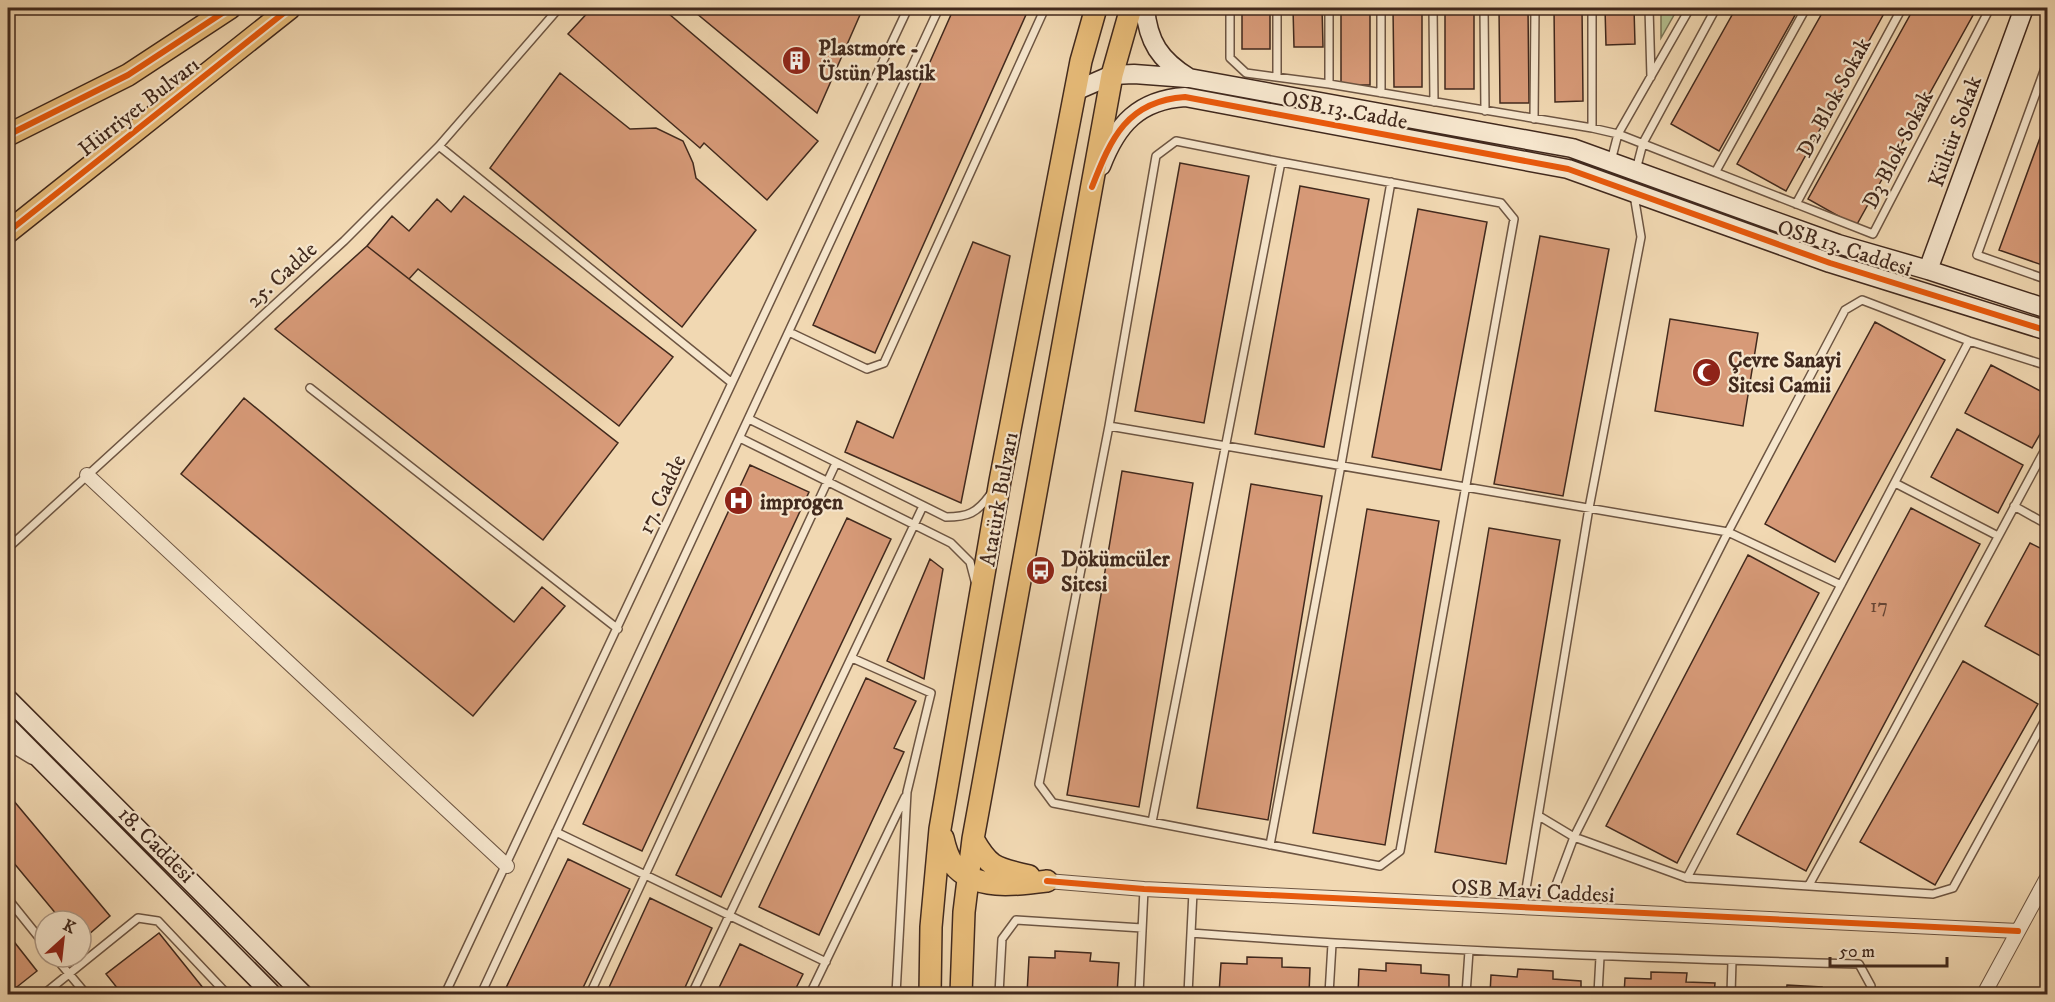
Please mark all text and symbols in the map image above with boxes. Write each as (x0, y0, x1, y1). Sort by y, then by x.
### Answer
street label: D2 Blok Sokak (1791, 33, 1877, 162)
place label: Plastmore - Üstün Plastik (818, 35, 936, 87)
building icon: Plastmore - Üstün Plastik (781, 44, 813, 76)
street label: Hürriyet Bulvarı (73, 52, 205, 163)
street label: Kültür Sokak (1923, 72, 1988, 191)
street label: OSB 13. Cadde (1280, 85, 1410, 136)
street label: D3 Blok Sokak (1857, 86, 1940, 213)
street label: OSB 13. Caddesi (1774, 214, 1915, 283)
street label: 25. Cadde (241, 236, 323, 314)
place label: Çevre Sanayi Sitesi Camii (1728, 347, 1841, 399)
mosque icon: Çevre Sanayi Sitesi Camii (1691, 356, 1723, 388)
street label: Atatürk Bulvarı (974, 430, 1025, 568)
street label: 17. Cadde (632, 451, 692, 539)
hospital icon: improgen (723, 485, 755, 517)
place label: improgen (760, 489, 844, 516)
place label: Dökümcüler Sitesi (1061, 546, 1171, 598)
bus stop icon: Dökümcüler Sitesi (1024, 555, 1056, 587)
house number: 17 (1870, 594, 1888, 619)
street label: 18. Caddesi (112, 801, 200, 889)
street label: OSB Mavi Caddesi (1451, 874, 1615, 909)
north arrow (33, 909, 93, 969)
text: K (60, 915, 80, 938)
scale bar (1830, 930, 1947, 968)
text: 50 m (1839, 941, 1875, 963)

